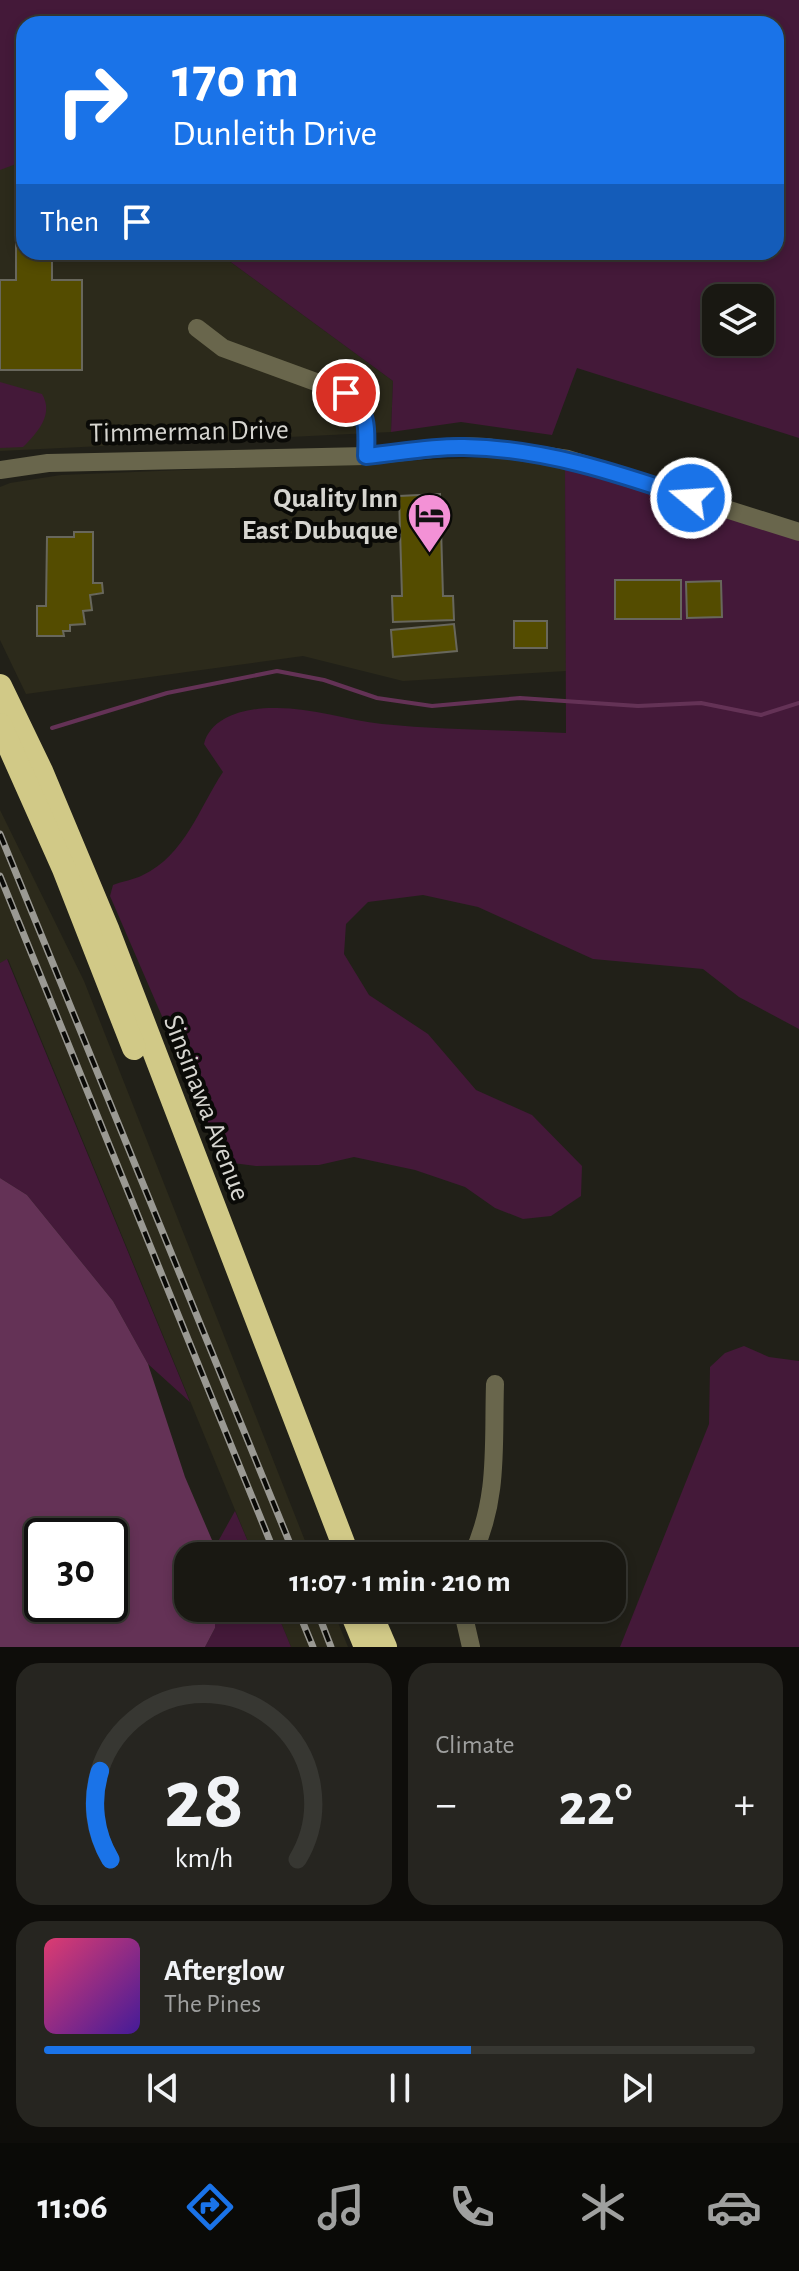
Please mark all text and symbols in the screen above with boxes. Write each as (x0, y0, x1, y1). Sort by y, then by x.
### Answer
icon: right (40, 48, 144, 152)
text: 170 m (172, 51, 299, 107)
text: Dunleith Drive (172, 116, 377, 152)
icon: arrive (115, 200, 159, 244)
text: Then (40, 207, 99, 237)
map controls (702, 284, 774, 356)
button: layers (702, 284, 774, 356)
pin (312, 359, 380, 427)
icon: arrive (324, 371, 368, 415)
street label: Timmerman Drive (89, 416, 289, 448)
position arrow (649, 456, 733, 540)
place label: Quality Inn East Dubuque (242, 485, 398, 545)
hotel icon: Quality Inn East Dubuque (405, 491, 453, 554)
street label: Sinsinawa Avenue (158, 1011, 254, 1205)
speed limit sign: 30 (24, 1518, 128, 1622)
text: 11:07 · 1 min · 210 m (289, 1567, 511, 1597)
text: Climate (436, 1732, 514, 1758)
text: 28 (164, 1759, 244, 1843)
text: 22° (558, 1776, 632, 1836)
text: − (436, 1783, 457, 1827)
text: + (734, 1783, 755, 1827)
text: km/h (174, 1844, 233, 1873)
text: Afterglow (164, 1956, 285, 1986)
text: The Pines (164, 1991, 261, 2017)
icon: previous (141, 2066, 185, 2110)
icon: pause (378, 2066, 422, 2110)
icon: next (615, 2066, 659, 2110)
icon: directions (182, 2179, 238, 2235)
icon: music (313, 2179, 369, 2235)
icon: phone (444, 2179, 500, 2235)
icon: climate (575, 2179, 631, 2235)
icon: car (706, 2179, 762, 2235)
text: 11:06 (37, 2189, 108, 2225)

